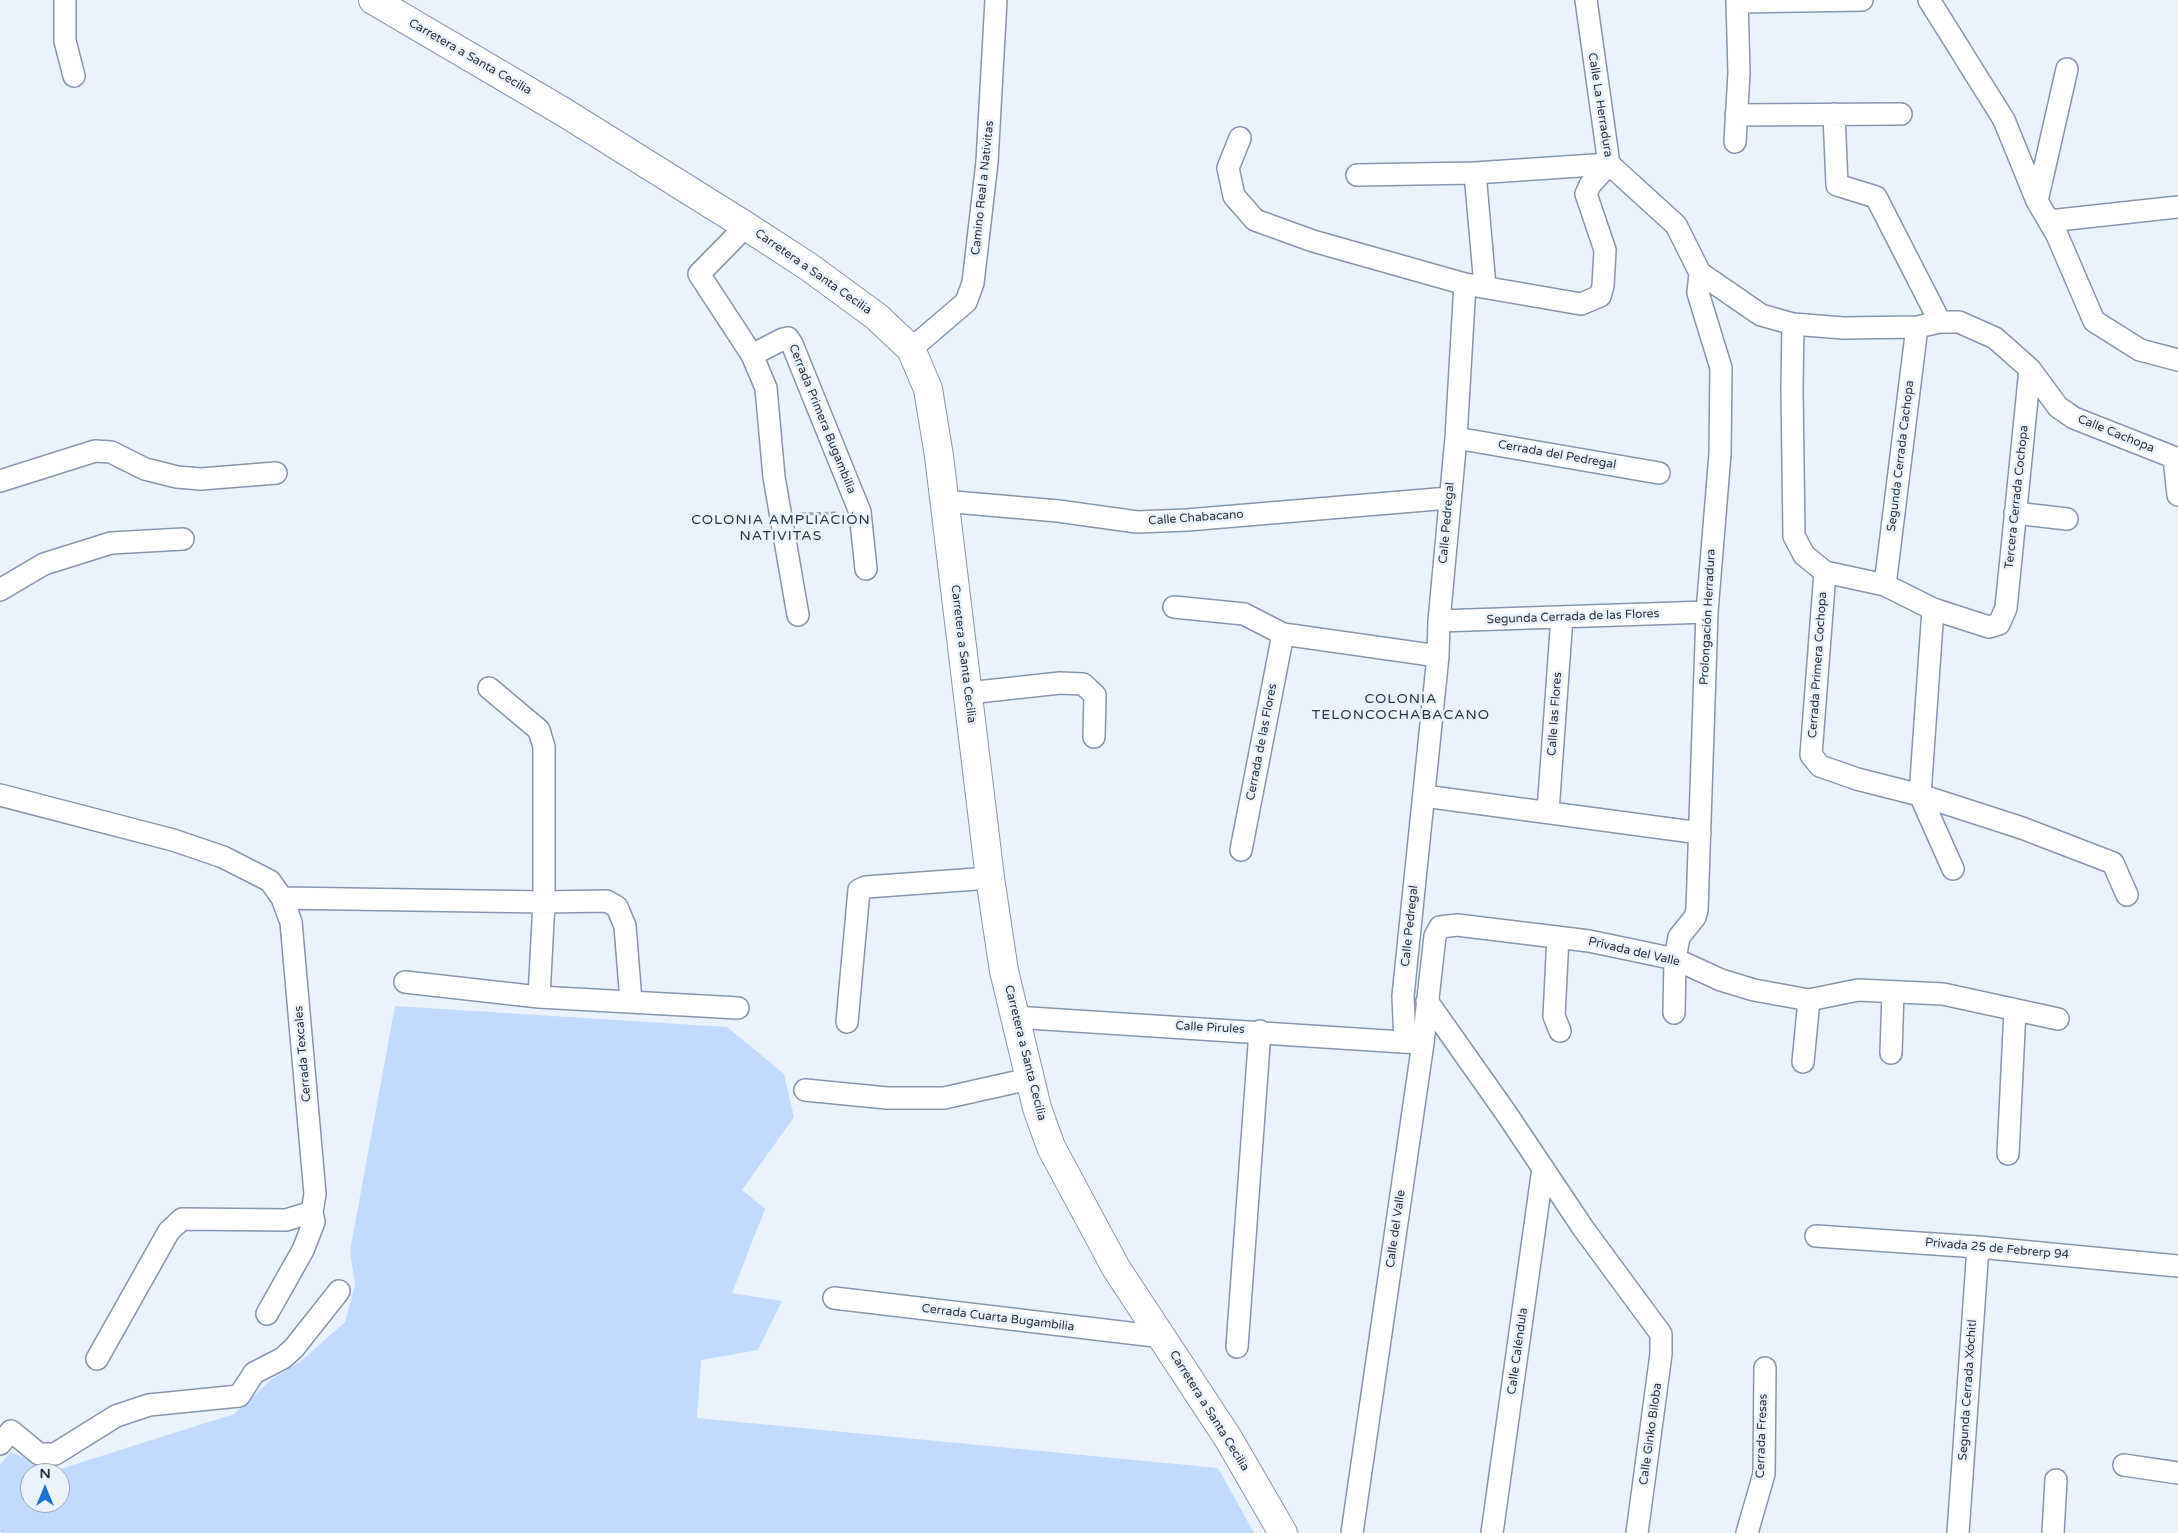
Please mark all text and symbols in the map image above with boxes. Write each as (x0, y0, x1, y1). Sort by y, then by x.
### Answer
street label: Carretera a Santa Cecilia (406, 16, 534, 98)
street label: Calle La Herradura (1585, 52, 1615, 158)
street label: Camino Real a Nativitas (969, 120, 997, 256)
street label: Carretera a Santa Cecilia (752, 226, 874, 318)
street label: Cerrada Primera Bugambilia (785, 342, 859, 496)
street label: Segunda Cerrada Cachopa (1885, 379, 1917, 533)
street label: Calle Cachopa (2076, 412, 2156, 456)
street label: Tercera Cerrada Cochopa (2002, 424, 2032, 570)
street label: Cerrada del Pedregal (1497, 438, 1617, 472)
street label: Calle Pedregal (1436, 482, 1458, 564)
street label: Calle Chabacano (1148, 507, 1244, 529)
district label: COLONIA AMPLIACIÓN NATIVITAS (689, 512, 873, 544)
street label: Prolongación Herradura (1697, 548, 1719, 686)
street label: Carretera a Santa Cecilia (947, 584, 979, 724)
street label: Cerrada Primera Cochopa (1806, 591, 1830, 739)
street label: Segunda Cerrada de las Flores (1486, 607, 1660, 627)
street label: Calle las Flores (1545, 672, 1565, 756)
street label: Cerrada de las Flores (1244, 682, 1280, 802)
district label: COLONIA TELONCOCHABACANO (1310, 691, 1492, 724)
street label: Calle Pedregal (1399, 885, 1421, 967)
street label: Privada del Valle (1587, 934, 1681, 970)
street label: Carretera a Santa Cecilia (1001, 984, 1049, 1122)
street label: Cerrada Texcales (292, 1005, 314, 1103)
street label: Calle Pirules (1175, 1019, 1245, 1037)
street label: Calle del Valle (1383, 1189, 1409, 1269)
street label: Privada 25 de Febrerp 94 (1924, 1236, 2070, 1262)
street label: Cerrada Cuarta Bugambilia (921, 1301, 1075, 1335)
street label: Calle Caléndula (1505, 1307, 1531, 1395)
street label: Segunda Cerrada Xóchitl (1956, 1319, 1980, 1461)
street label: Carretera a Santa Cecilia (1166, 1348, 1252, 1474)
street label: Calle Ginko Biloba (1637, 1382, 1665, 1486)
street label: Cerrada Fresas (1753, 1393, 1771, 1479)
north arrow (20, 1463, 70, 1513)
text: N (39, 1465, 51, 1482)

